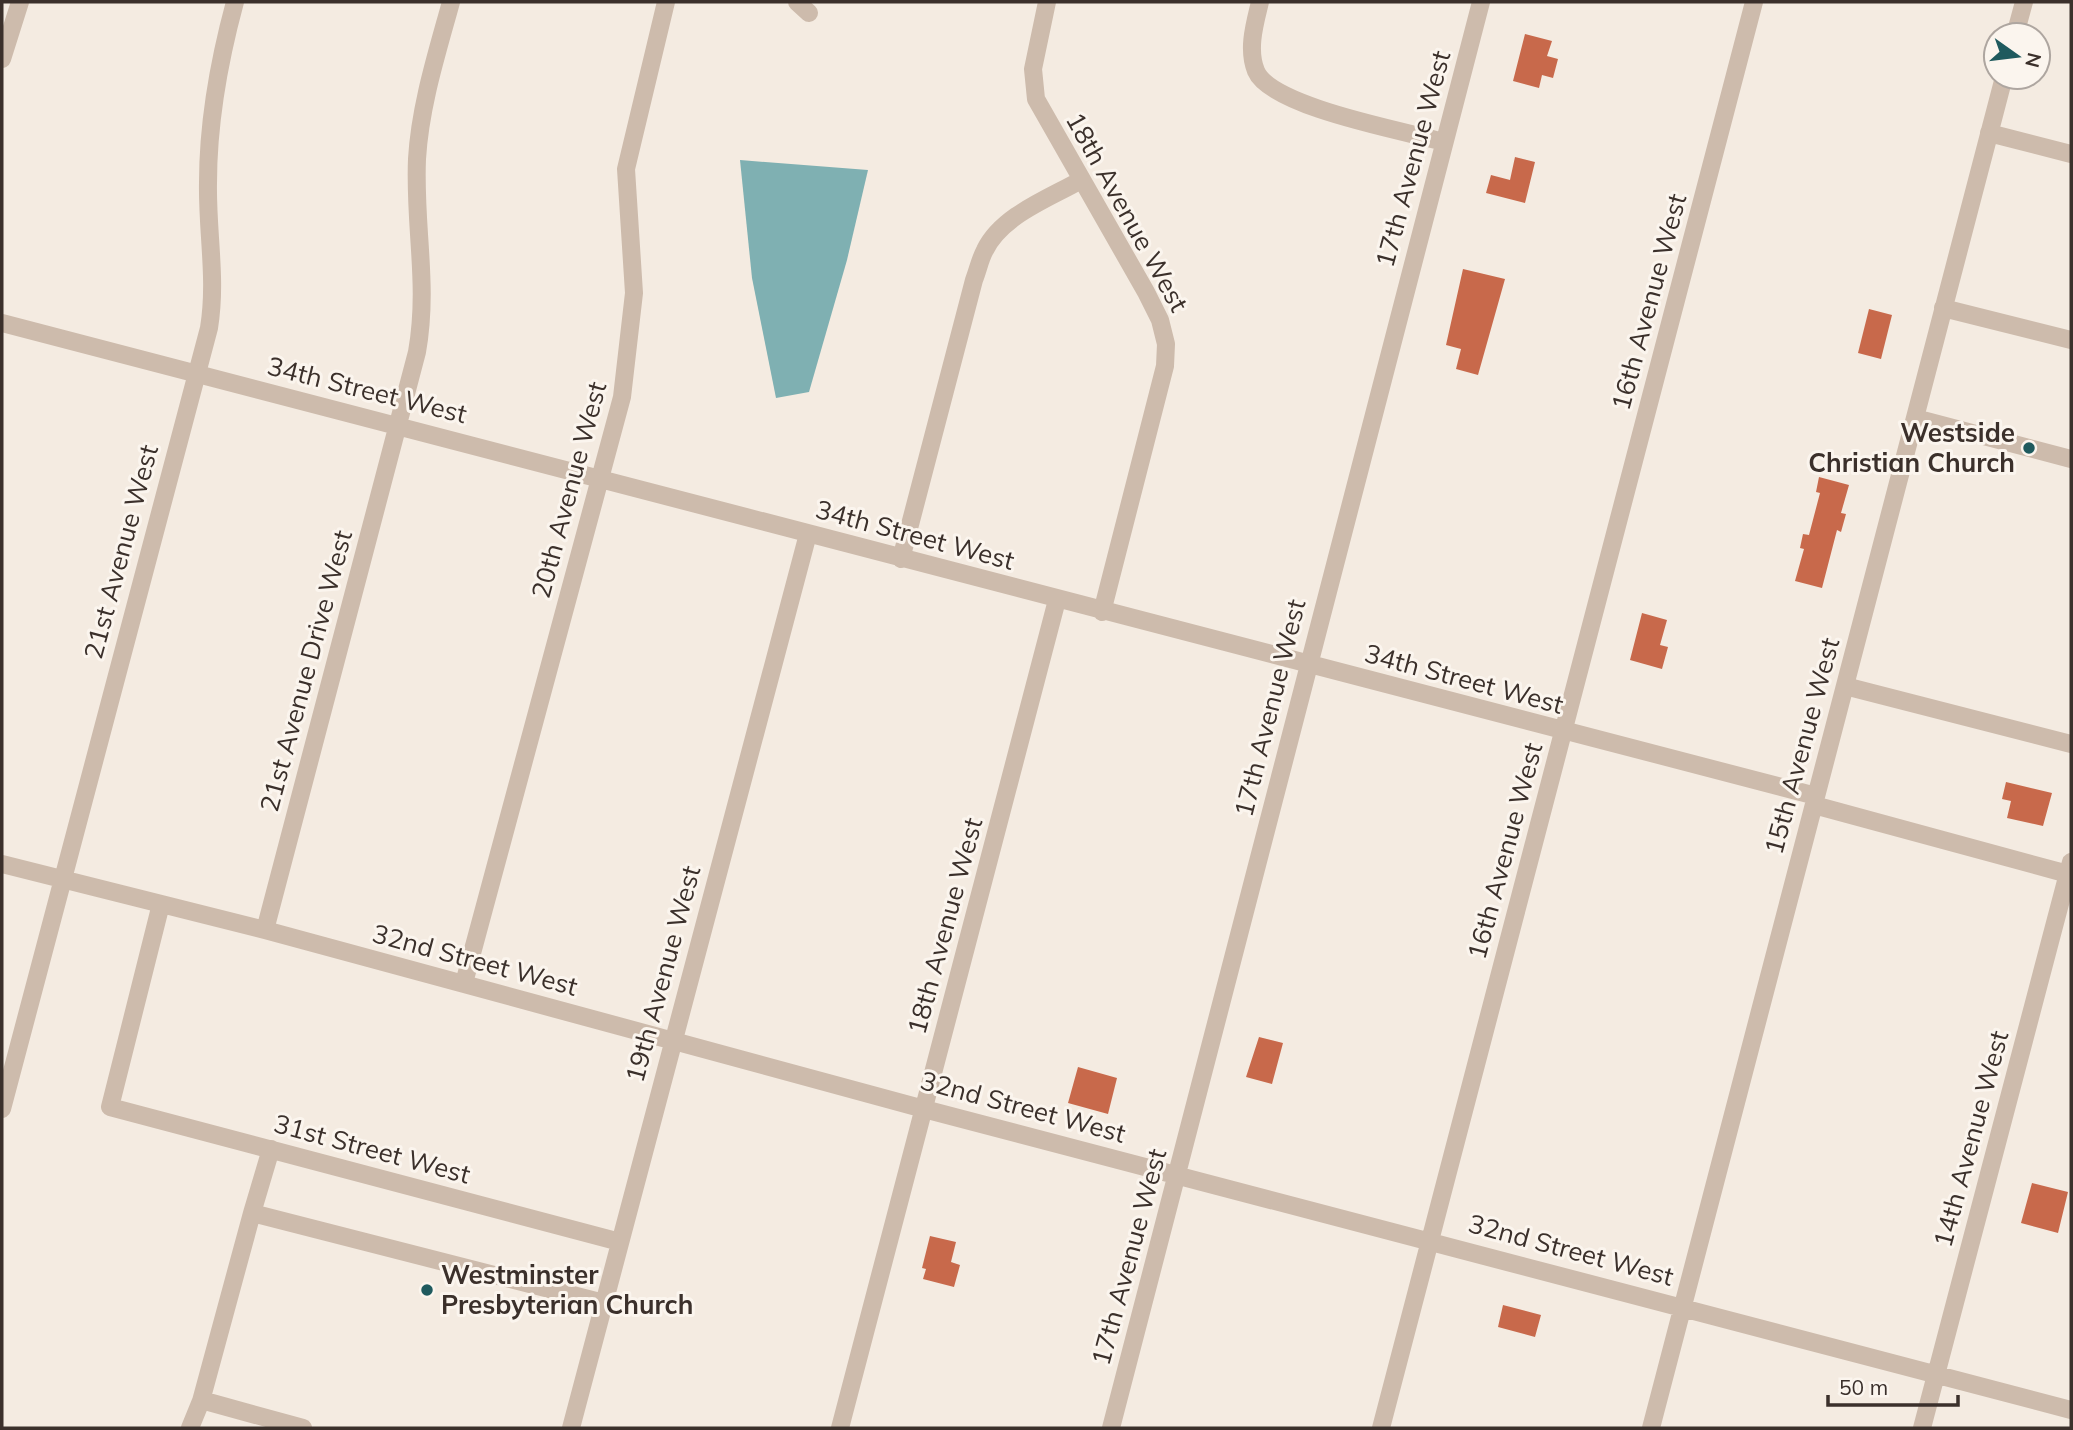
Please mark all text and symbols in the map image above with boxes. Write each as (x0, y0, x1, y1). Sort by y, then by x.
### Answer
north arrow (1982, 21, 2052, 91)
street label: 17th Avenue West (1368, 47, 1457, 271)
text: N (2020, 50, 2047, 70)
street label: 18th Avenue West (1059, 106, 1196, 317)
street label: 16th Avenue West (1604, 190, 1693, 414)
street label: 34th Street West (264, 349, 470, 430)
street label: 20th Avenue West (524, 378, 613, 602)
place label: Westside Christian Church (1808, 416, 2015, 479)
marker: Westside Christian Church (2021, 440, 2037, 456)
street label: 21st Avenue West (76, 441, 165, 663)
street label: 34th Street West (812, 492, 1018, 577)
street label: 21st Avenue Drive West (252, 526, 359, 815)
street label: 17th Avenue West (1227, 596, 1313, 820)
street label: 15th Avenue West (1757, 634, 1846, 858)
street label: 34th Street West (1361, 636, 1567, 721)
street label: 16th Avenue West (1460, 739, 1549, 963)
street label: 18th Avenue West (900, 814, 989, 1038)
street label: 19th Avenue West (618, 862, 707, 1086)
street label: 32nd Street West (369, 916, 581, 1003)
street label: 14th Avenue West (1926, 1027, 2015, 1251)
street label: 32nd Street West (917, 1063, 1129, 1150)
street label: 31st Street West (270, 1106, 474, 1191)
street label: 17th Avenue West (1084, 1145, 1173, 1369)
street label: 32nd Street West (1465, 1206, 1677, 1293)
place label: Westminster Presbyterian Church (441, 1258, 693, 1321)
marker: Westminster Presbyterian Church (419, 1282, 435, 1298)
scale bar (1828, 1364, 1958, 1408)
text: 50 m (1839, 1374, 1888, 1400)

